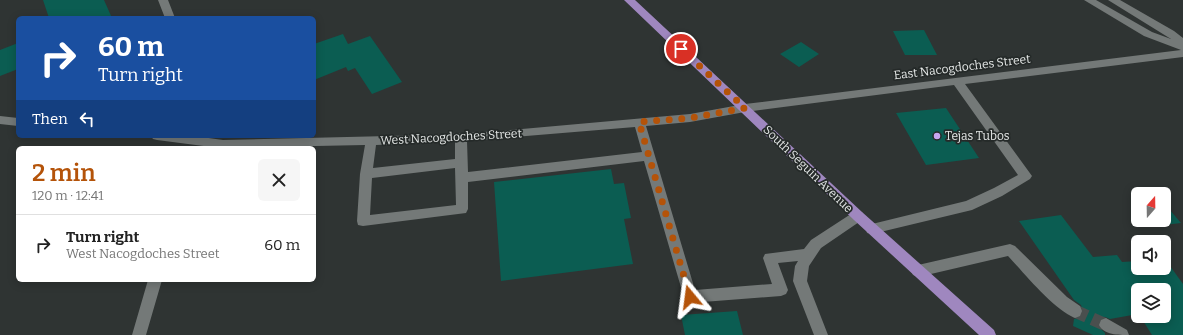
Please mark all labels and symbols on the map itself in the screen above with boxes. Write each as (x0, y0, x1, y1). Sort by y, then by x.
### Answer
pin (664, 32, 698, 66)
street label: East Nacogdoches Street (893, 52, 1032, 82)
street label: South Seguin Avenue (760, 123, 856, 215)
street label: West Nacogdoches Street (380, 126, 523, 148)
place label: Tejas Tubos (945, 129, 1010, 143)
marker: Tejas Tubos (932, 131, 942, 141)
north arrow (1131, 187, 1171, 227)
position arrow (669, 276, 711, 318)

